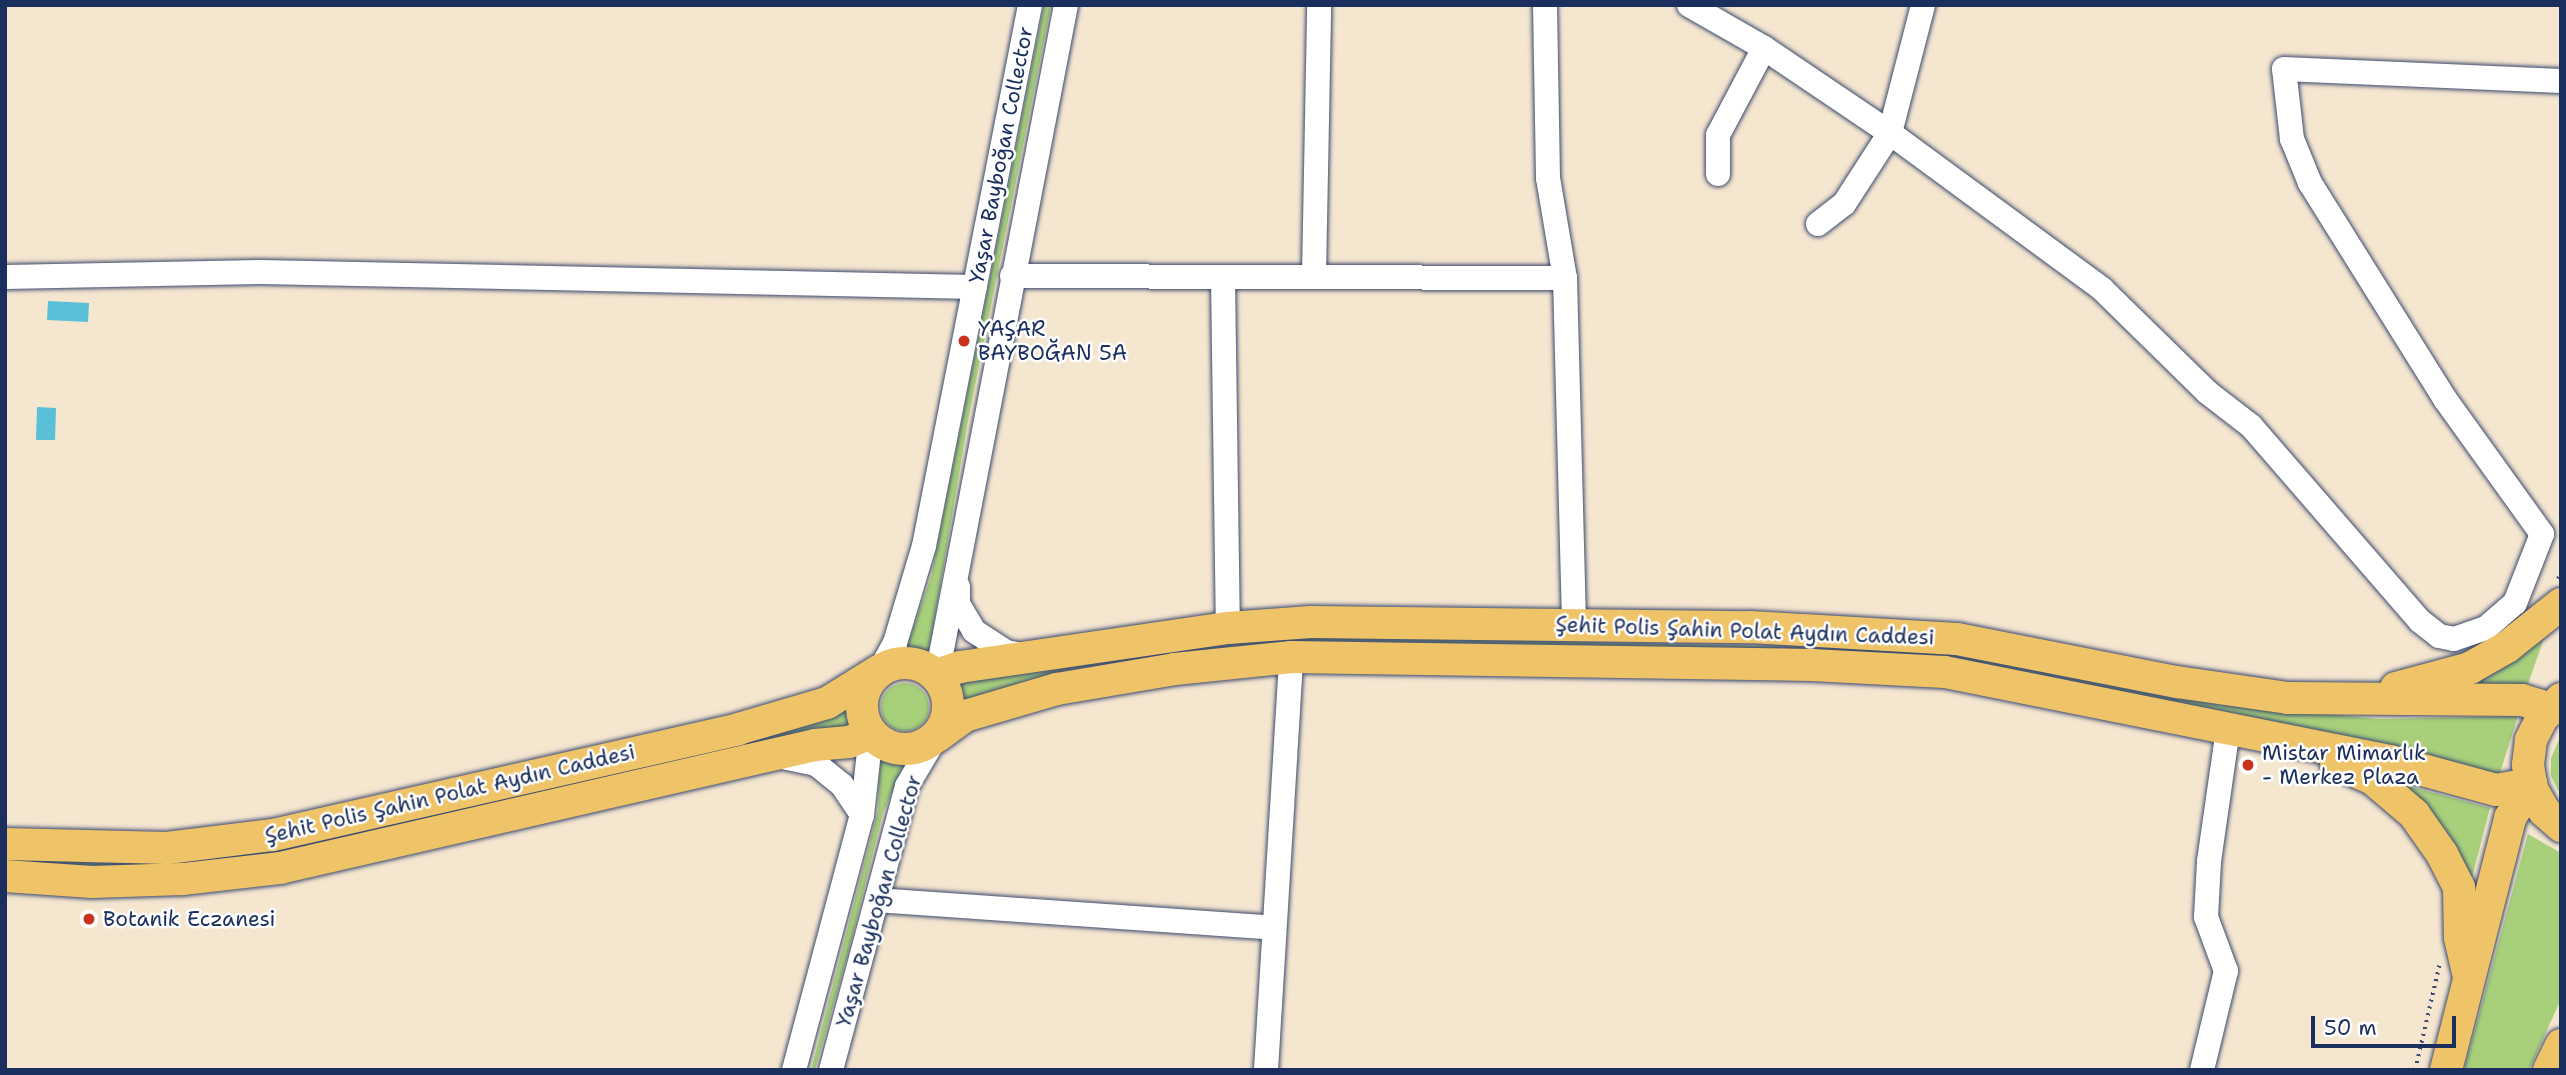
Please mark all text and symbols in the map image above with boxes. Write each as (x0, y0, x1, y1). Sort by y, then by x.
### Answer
street label: Yaşar Bayboğan Collector (964, 24, 1038, 286)
place label: YAŞAR BAYBOĞAN 5A (978, 316, 1127, 366)
marker: YAŞAR BAYBOĞAN 5A (956, 333, 972, 349)
street label: Şehit Polis Şahin Polat Aydın Caddesi (1555, 612, 1935, 650)
street label: Şehit Polis Şahin Polat Aydın Caddesi (262, 739, 638, 849)
place label: Mistar Mimarlık - Merkez Plaza (2262, 740, 2426, 790)
marker: Mistar Mimarlık - Merkez Plaza (2240, 757, 2256, 773)
street label: Yaşar Bayboğan Collector (831, 772, 927, 1030)
place label: Botanik Eczanesi (103, 906, 275, 932)
marker: Botanik Eczanesi (81, 911, 97, 927)
scale bar (2314, 1002, 2459, 1046)
text: 50 m (2324, 1014, 2377, 1042)

